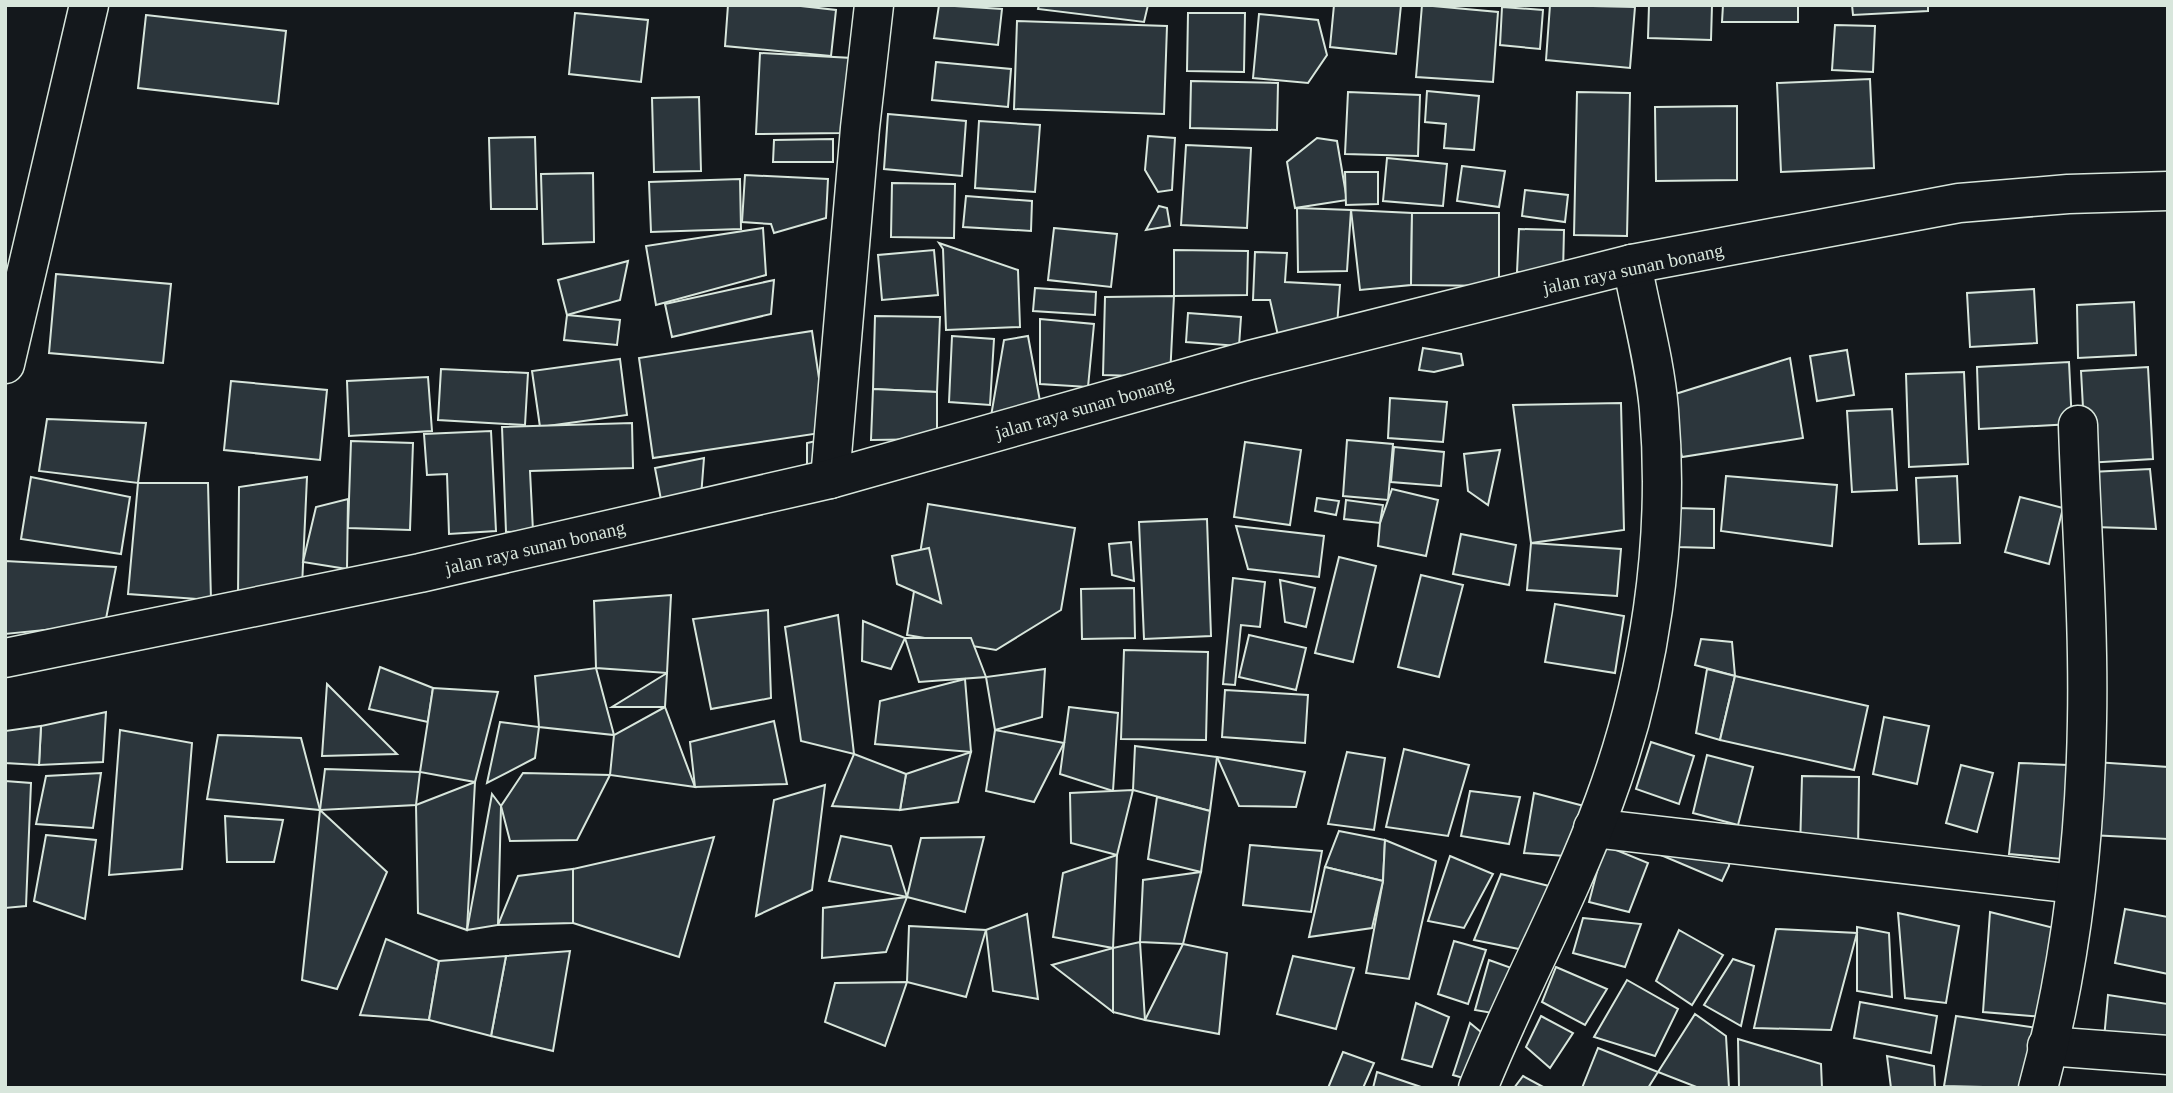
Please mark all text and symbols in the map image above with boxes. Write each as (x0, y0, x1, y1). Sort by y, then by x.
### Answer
street label: jalan raya sunan bonang (1540, 239, 1726, 298)
street label: jalan raya sunan bonang (992, 372, 1176, 443)
street label: jalan raya sunan bonang (442, 516, 628, 579)

